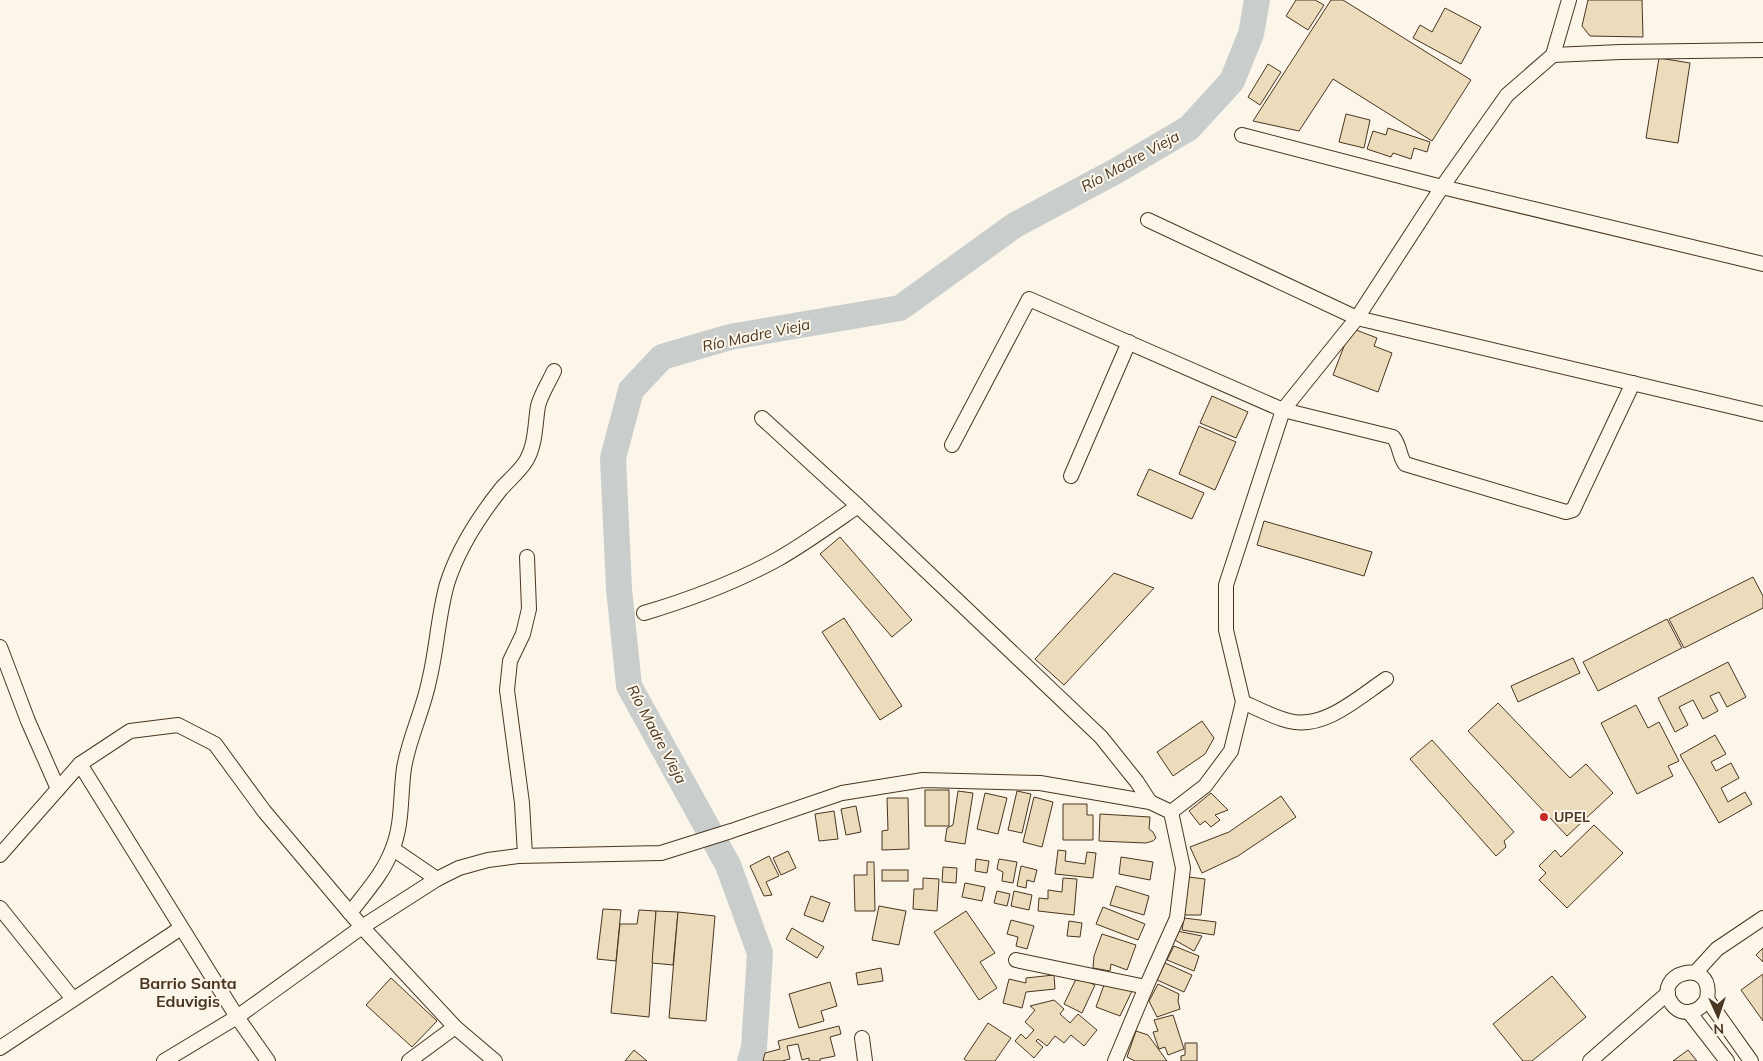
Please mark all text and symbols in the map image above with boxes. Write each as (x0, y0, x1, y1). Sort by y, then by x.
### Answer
water label: Río Madre Vieja (1078, 126, 1182, 196)
water label: Río Madre Vieja (700, 314, 812, 356)
water label: Río Madre Vieja (623, 681, 691, 787)
place label: UPEL (1554, 808, 1590, 826)
marker: UPEL (1538, 811, 1550, 823)
district label: Barrio Santa Eduvigis (139, 973, 237, 1011)
north arrow (1693, 991, 1743, 1041)
text: N (1713, 1020, 1724, 1038)

